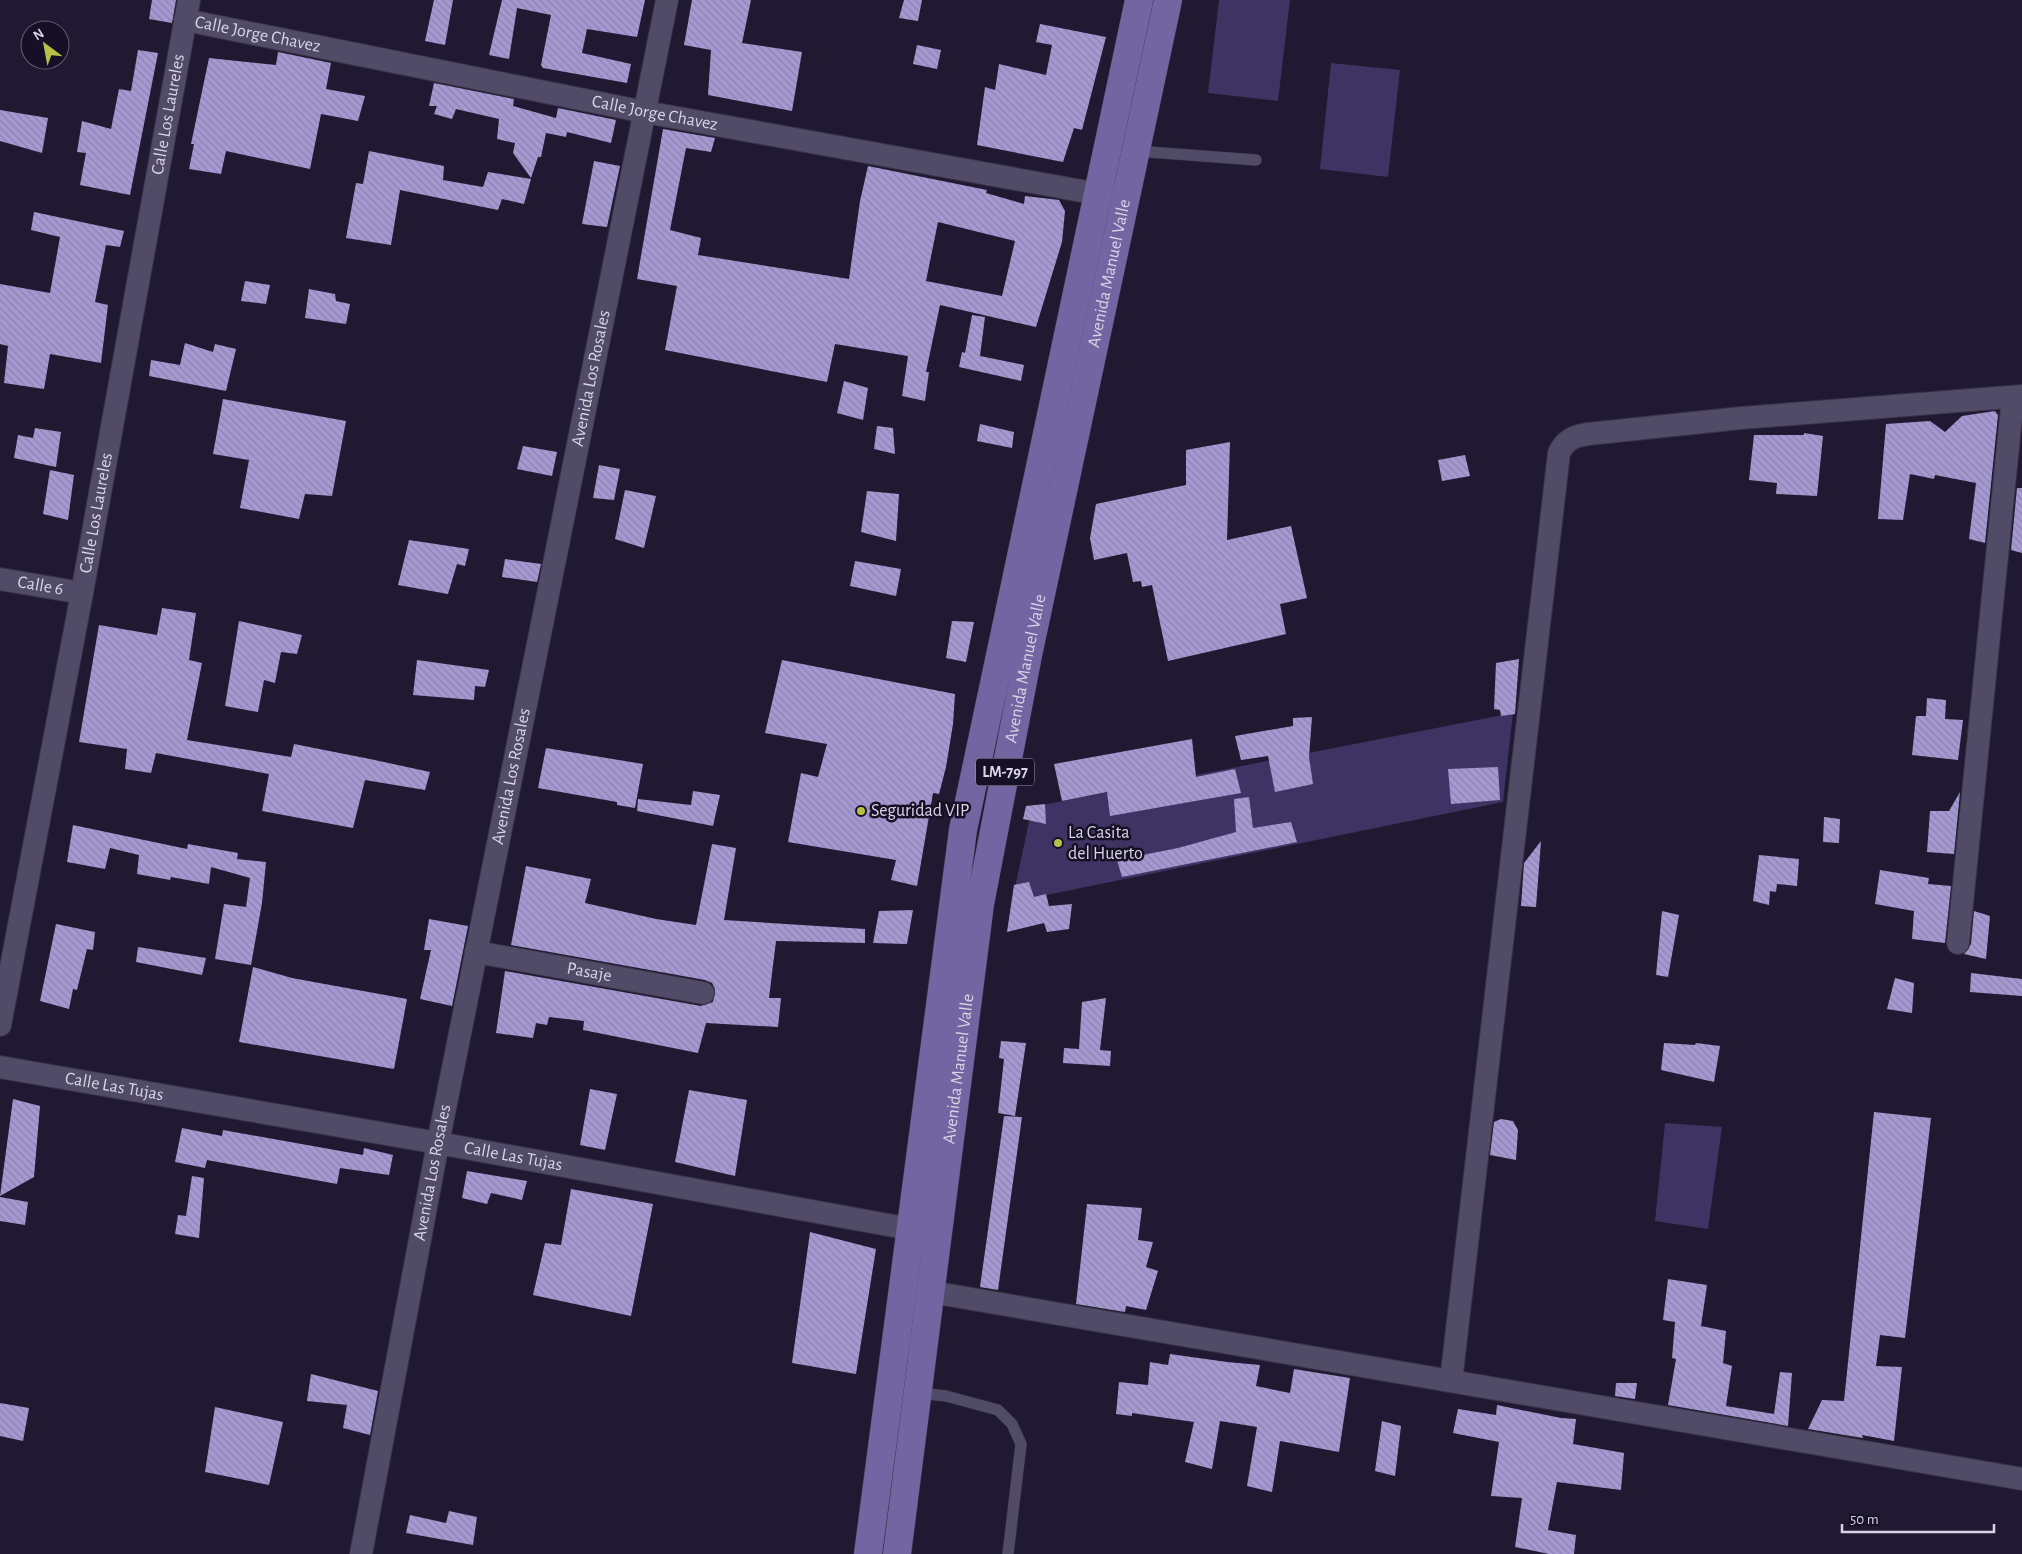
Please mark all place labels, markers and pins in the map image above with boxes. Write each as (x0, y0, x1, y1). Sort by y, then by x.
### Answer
place label: Seguridad VIP (871, 802, 969, 820)
marker: Seguridad VIP (855, 805, 867, 817)
place label: La Casita del Huerto (1068, 824, 1143, 863)
marker: La Casita del Huerto (1052, 837, 1064, 849)

